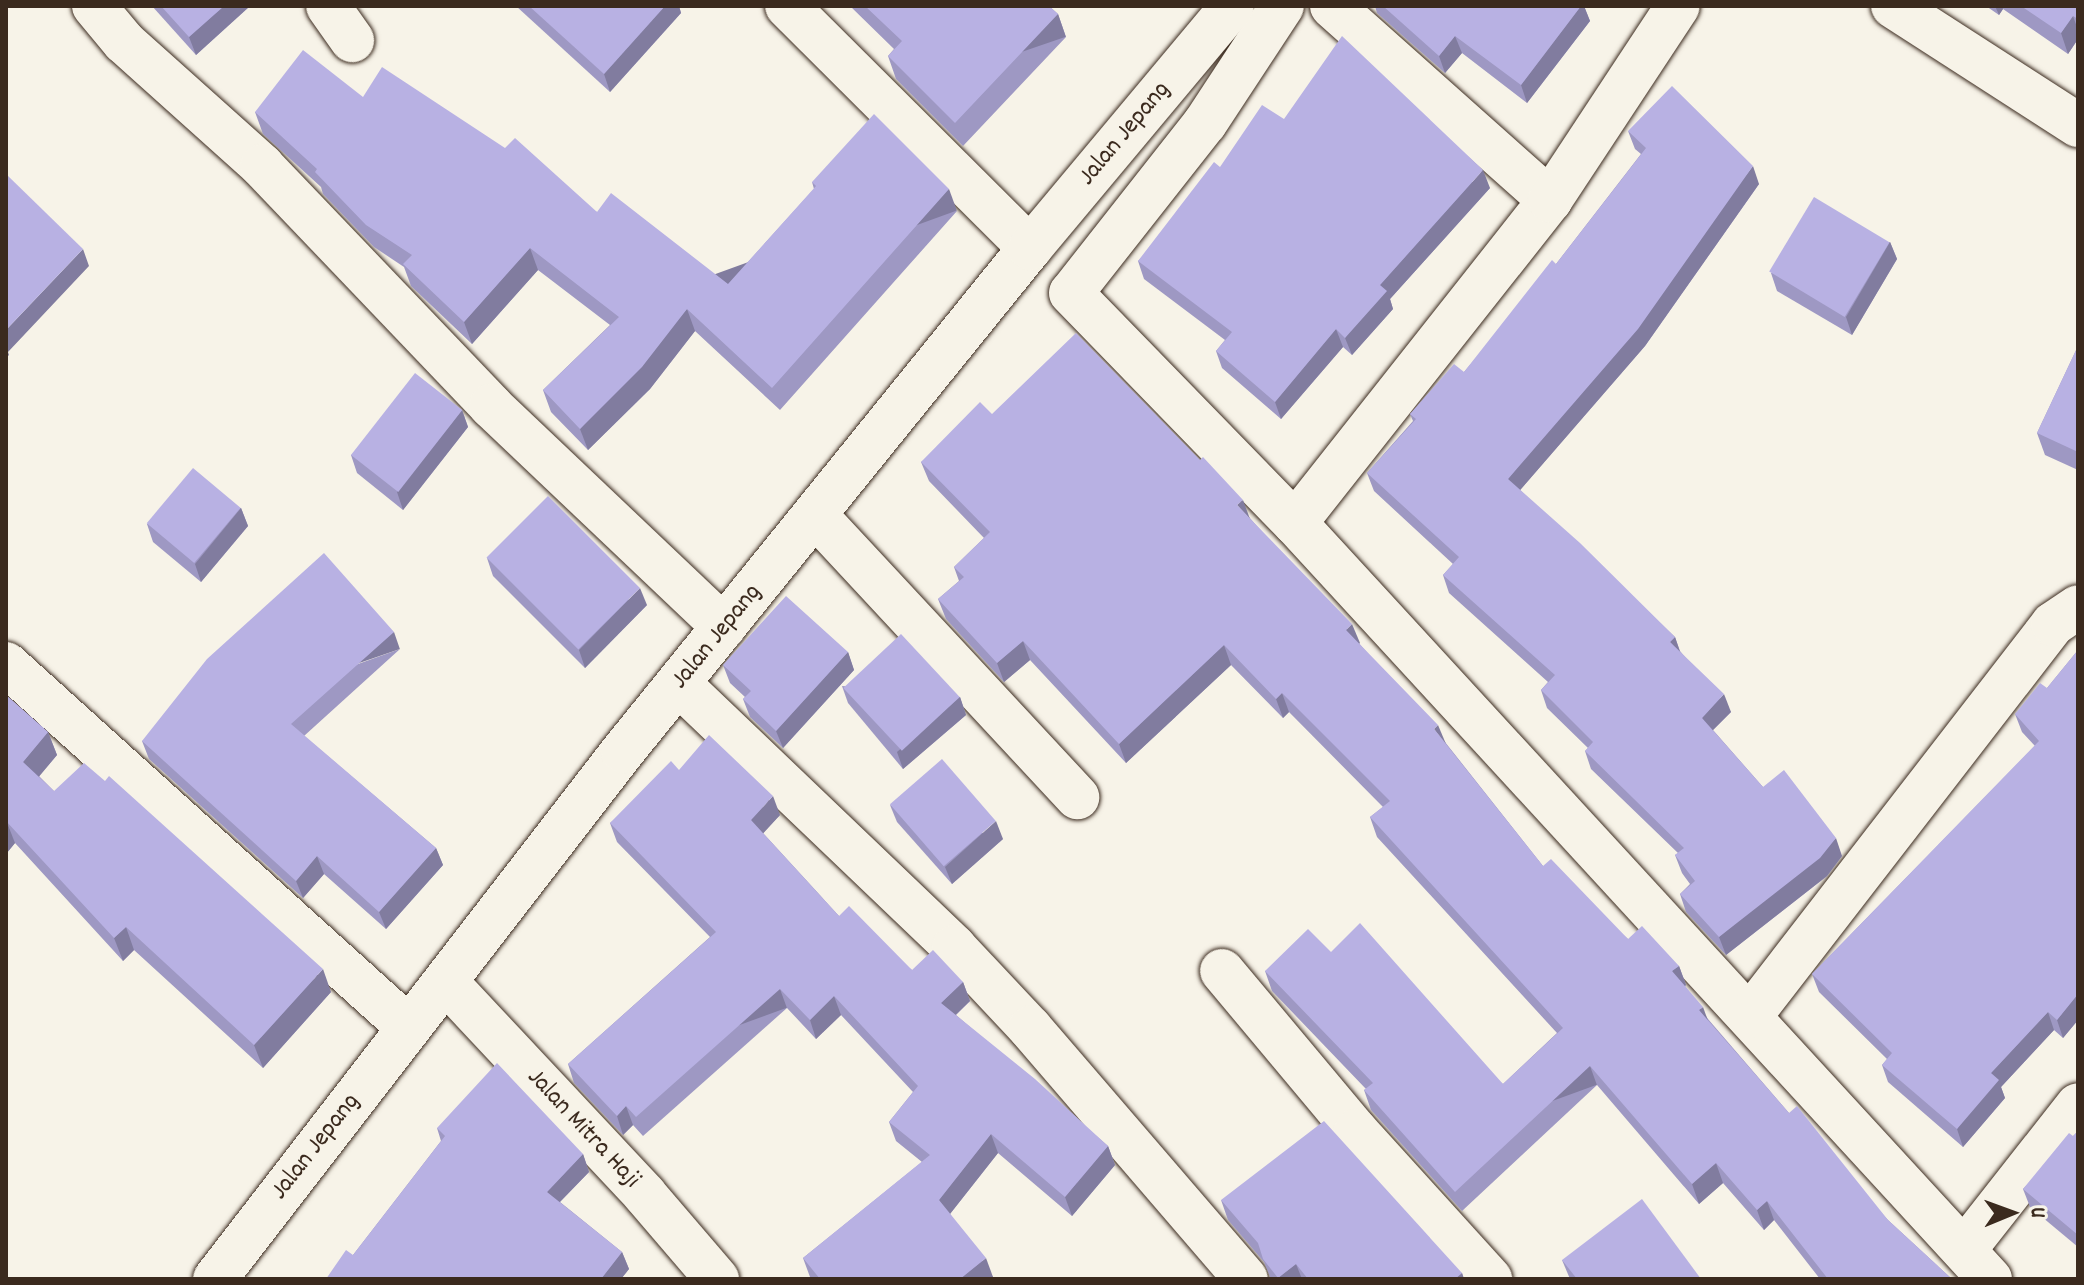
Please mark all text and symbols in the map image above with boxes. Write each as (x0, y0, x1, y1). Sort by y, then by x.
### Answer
street label: Jalan Jepang (1072, 76, 1178, 192)
street label: Jalan Jepang (665, 578, 769, 696)
street label: Jalan Mitra Haji (520, 1063, 646, 1195)
street label: Jalan Jepang (265, 1088, 367, 1206)
north arrow (1972, 1173, 2052, 1253)
text: U (2021, 1207, 2052, 1218)

